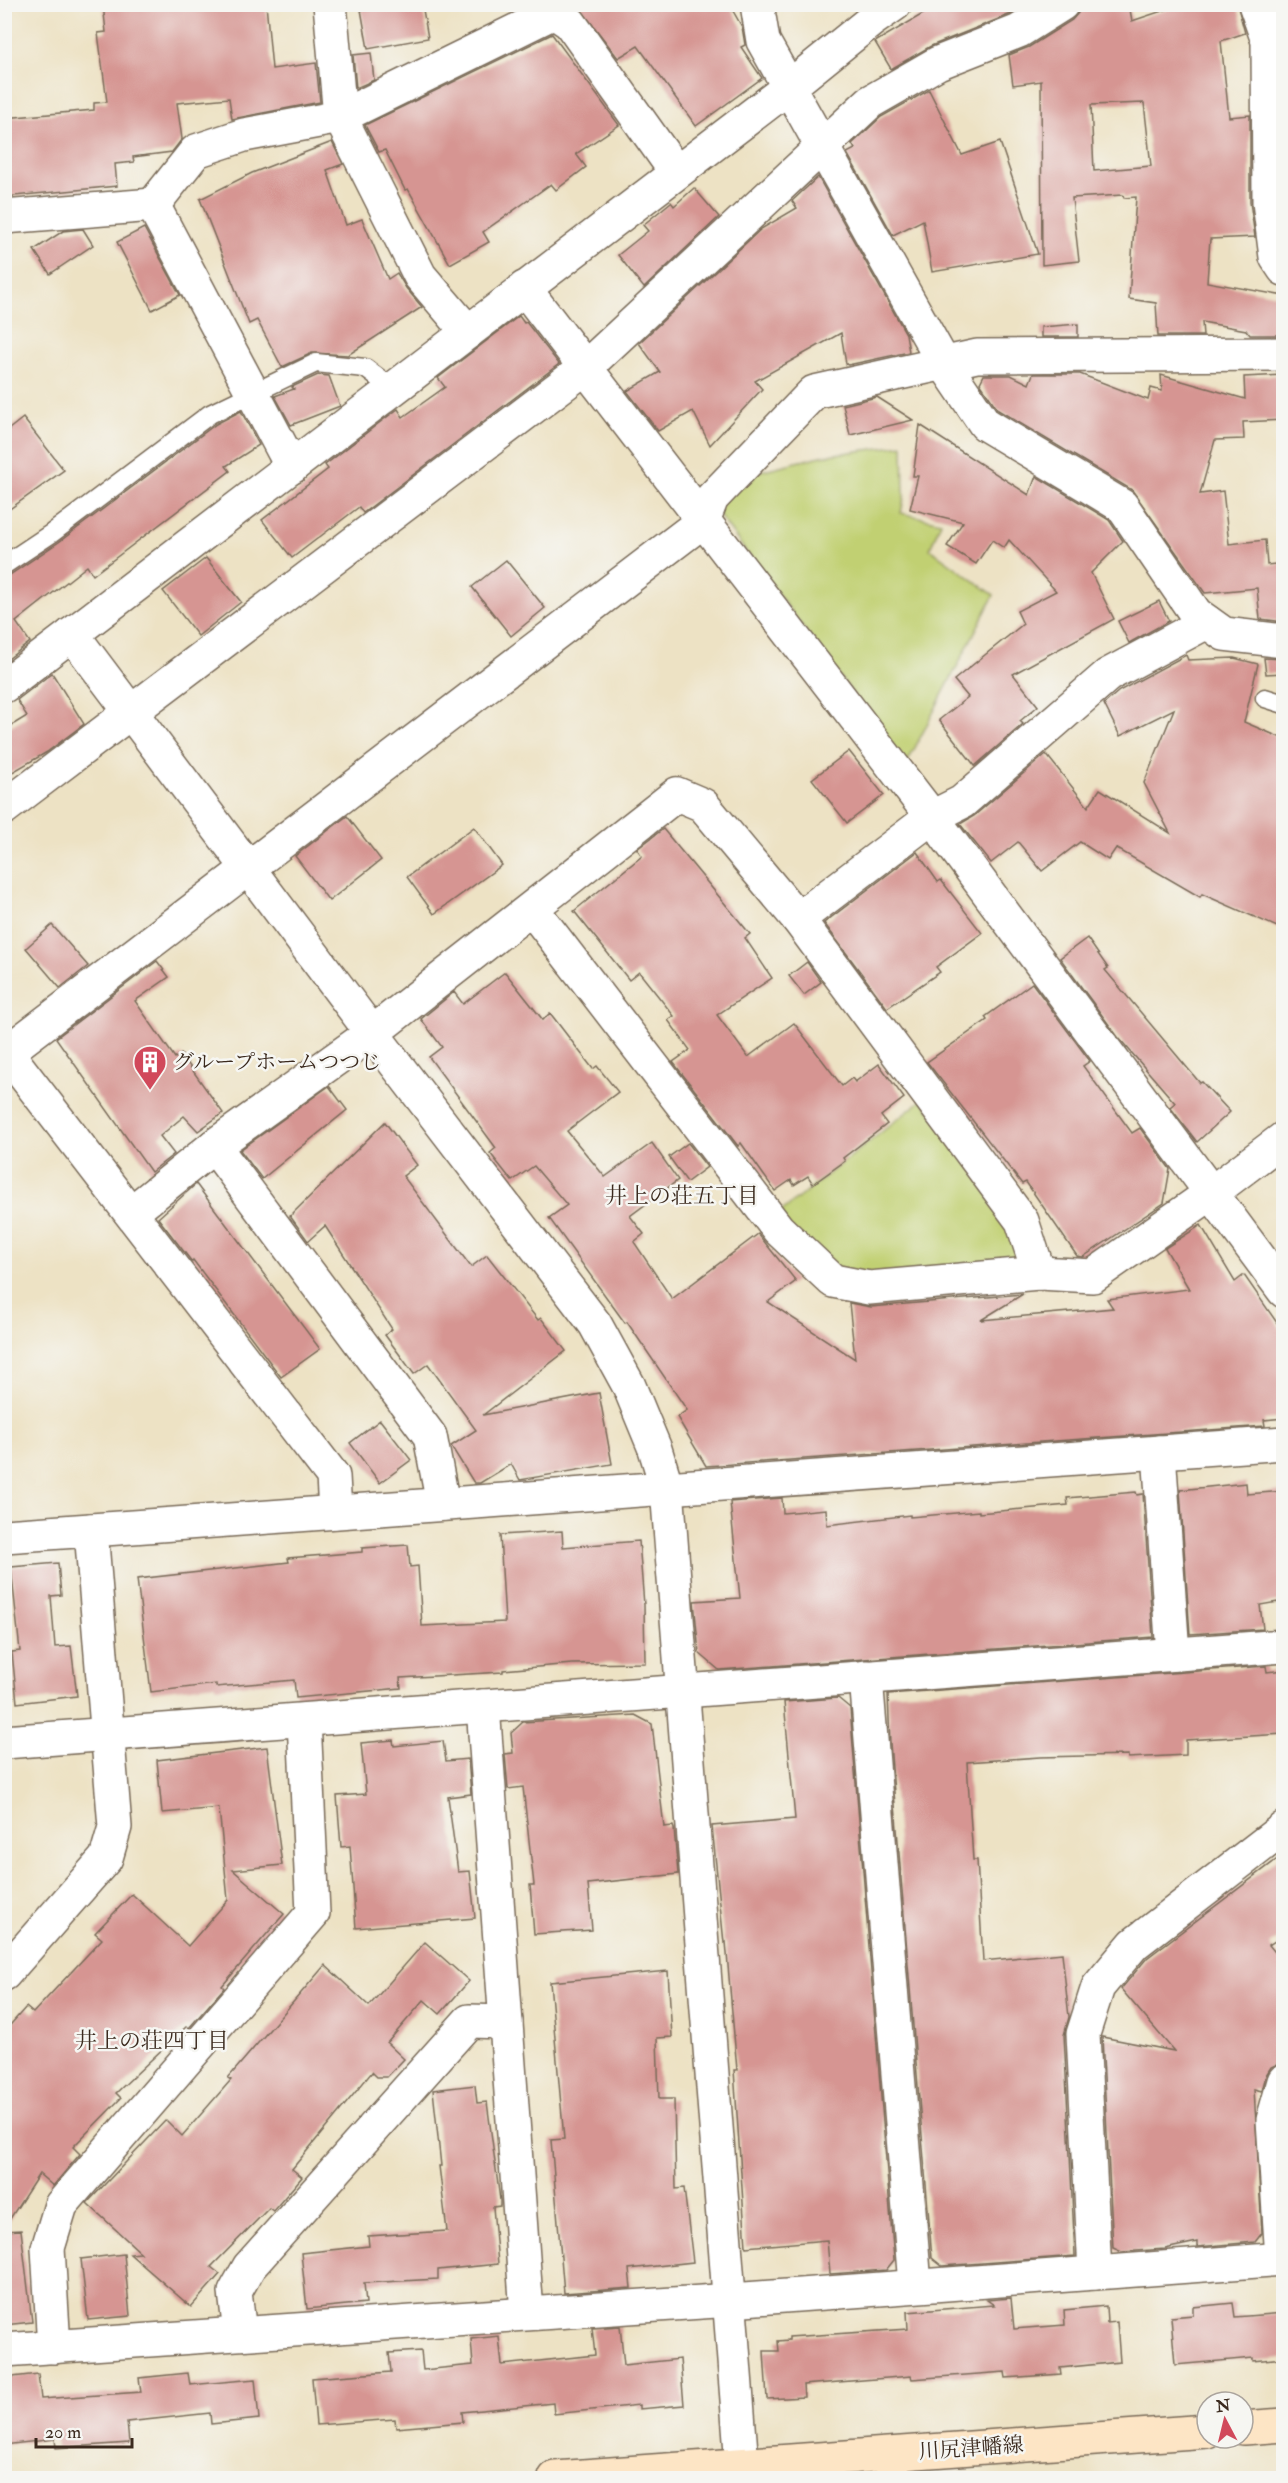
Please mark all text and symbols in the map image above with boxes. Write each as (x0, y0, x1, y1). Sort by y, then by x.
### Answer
building icon: グループホームつつじ (132, 1044, 168, 1091)
place label: グループホームつつじ (173, 1049, 381, 1076)
district label: 井上の荘五丁目 (605, 1182, 759, 1210)
district label: 井上の荘四丁目 (75, 2027, 229, 2055)
north arrow (1195, 2390, 1255, 2450)
text: N (1214, 2395, 1232, 2417)
scale bar (36, 2411, 132, 2449)
text: 20 m (45, 2421, 81, 2444)
street label: 川尻津幡線 (918, 2431, 1024, 2466)

